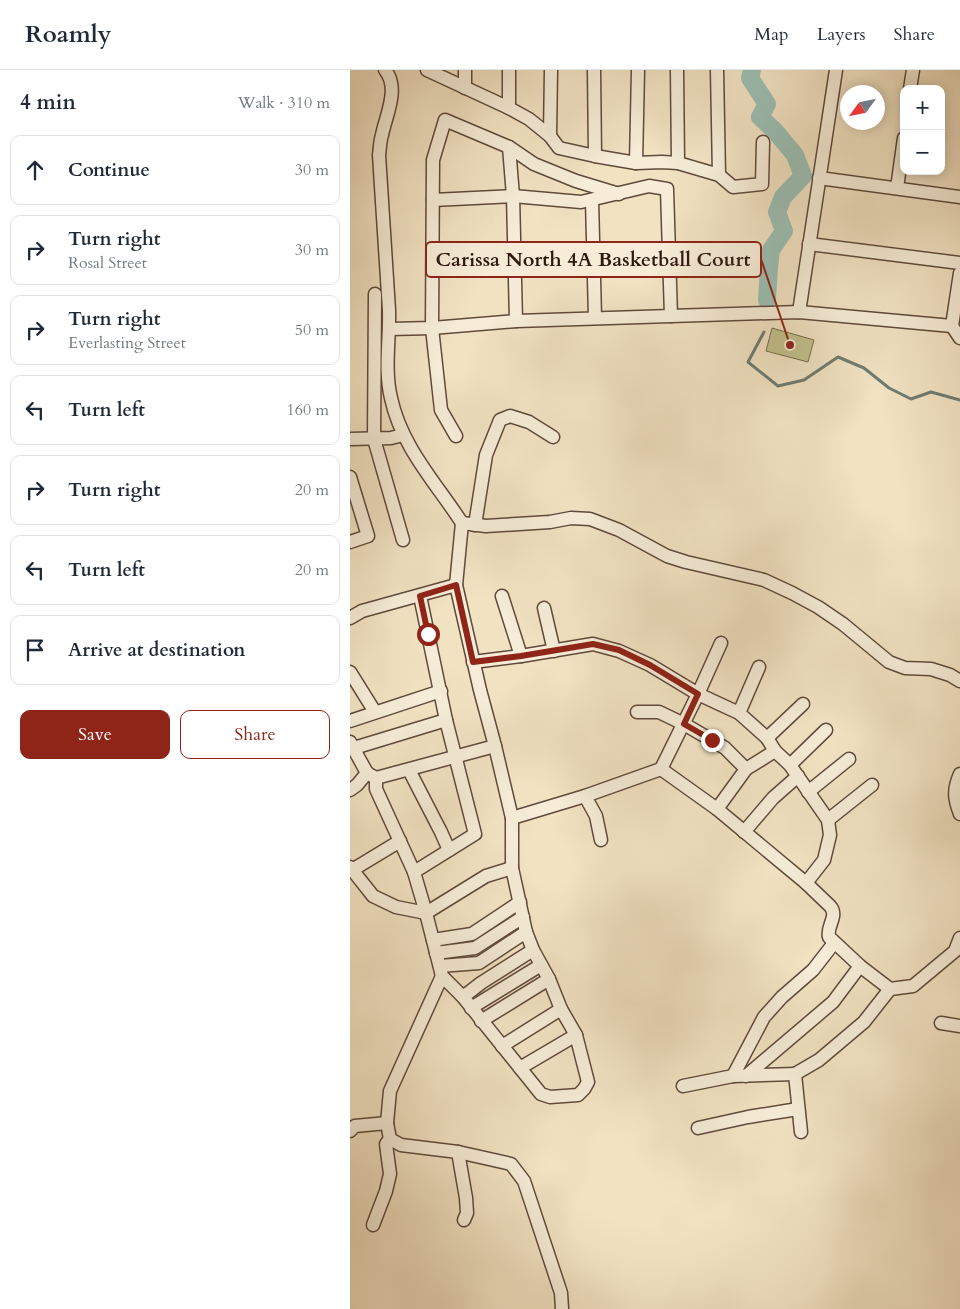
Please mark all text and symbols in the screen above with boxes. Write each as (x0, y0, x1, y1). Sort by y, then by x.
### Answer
text: Roamly (25, 18, 111, 51)
text: Map (754, 22, 789, 47)
text: Layers (817, 22, 866, 47)
text: Share (894, 22, 935, 47)
north arrow (840, 85, 885, 130)
map controls (900, 85, 945, 175)
button: + (900, 85, 945, 130)
text: 4 min (20, 88, 76, 117)
text: Walk · 310 m (238, 92, 330, 114)
button: − (900, 130, 945, 175)
icon: ahead (21, 156, 49, 184)
text: Continue (68, 157, 150, 183)
text: 30 m (295, 159, 329, 181)
text: Turn right (68, 226, 160, 252)
icon: right (21, 236, 49, 264)
text: 30 m (295, 239, 329, 261)
callout: Carissa North 4A Basketball Court (426, 242, 761, 277)
text: Carissa North 4A Basketball Court (435, 246, 751, 273)
text: Rosal Street (68, 252, 147, 274)
text: Turn right (68, 306, 160, 332)
icon: right (21, 316, 49, 344)
text: 50 m (295, 319, 329, 341)
text: Everlasting Street (68, 332, 186, 354)
icon: left (21, 396, 49, 424)
text: Turn left (68, 397, 145, 423)
text: 160 m (287, 399, 329, 421)
icon: right (21, 476, 49, 504)
text: Turn right (68, 477, 160, 503)
text: 20 m (295, 479, 329, 501)
icon: left (21, 556, 49, 584)
text: Turn left (68, 557, 145, 583)
text: 20 m (295, 559, 329, 581)
route start (417, 623, 440, 646)
icon: arrive (21, 636, 49, 664)
text: Arrive at destination (68, 637, 245, 663)
button: Save (20, 710, 170, 759)
button: Share (180, 710, 330, 759)
route end (701, 729, 724, 752)

